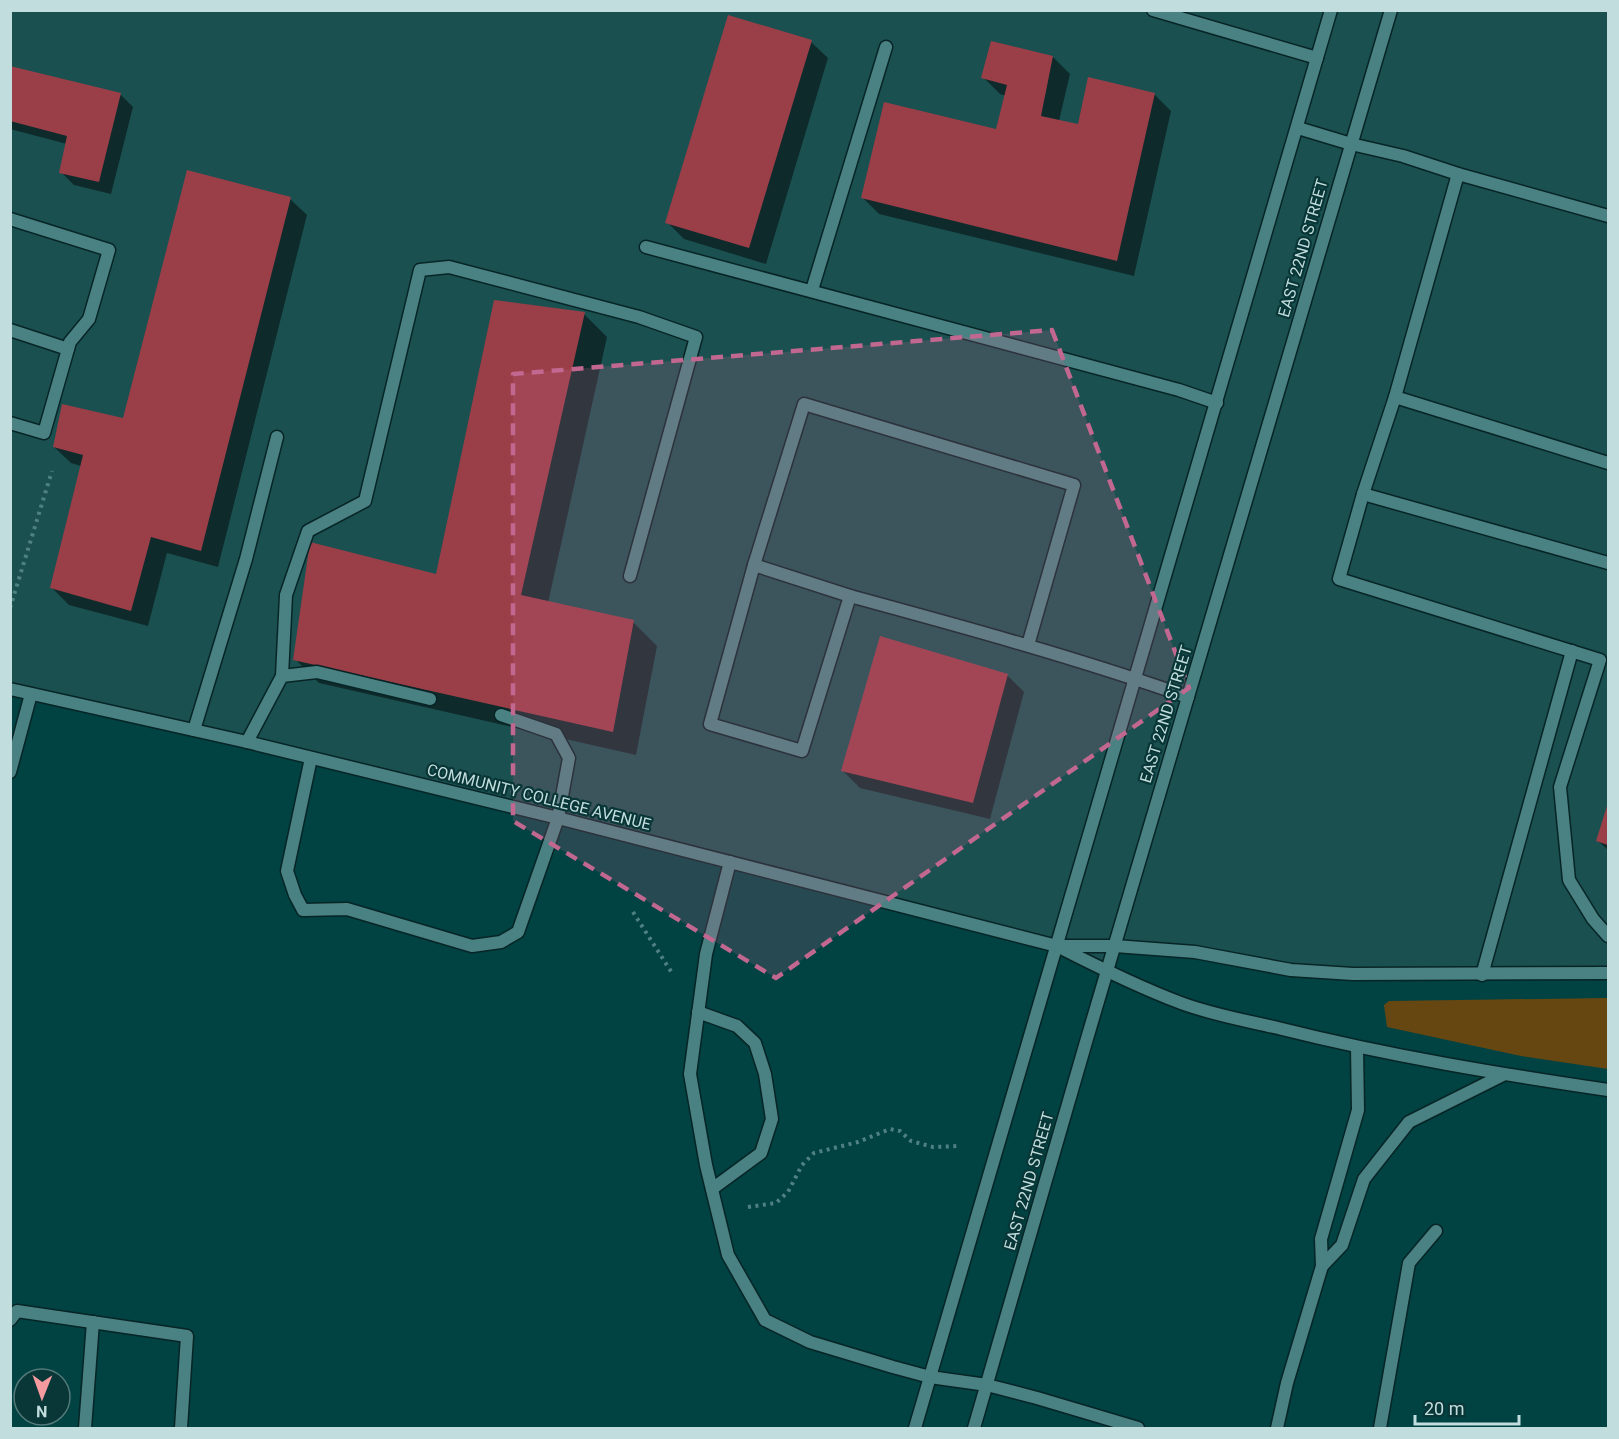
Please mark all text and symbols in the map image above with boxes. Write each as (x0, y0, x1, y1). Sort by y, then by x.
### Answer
street label: EAST 22ND STREET (1274, 176, 1332, 319)
street label: EAST 22ND STREET (1136, 642, 1196, 785)
street label: COMMUNITY COLLEGE AVENUE (425, 760, 653, 834)
street label: EAST 22ND STREET (1000, 1109, 1058, 1252)
north arrow (12, 1367, 72, 1427)
scale bar (1415, 1388, 1518, 1426)
text: 20 m (1424, 1398, 1464, 1419)
text: N (36, 1402, 48, 1421)

